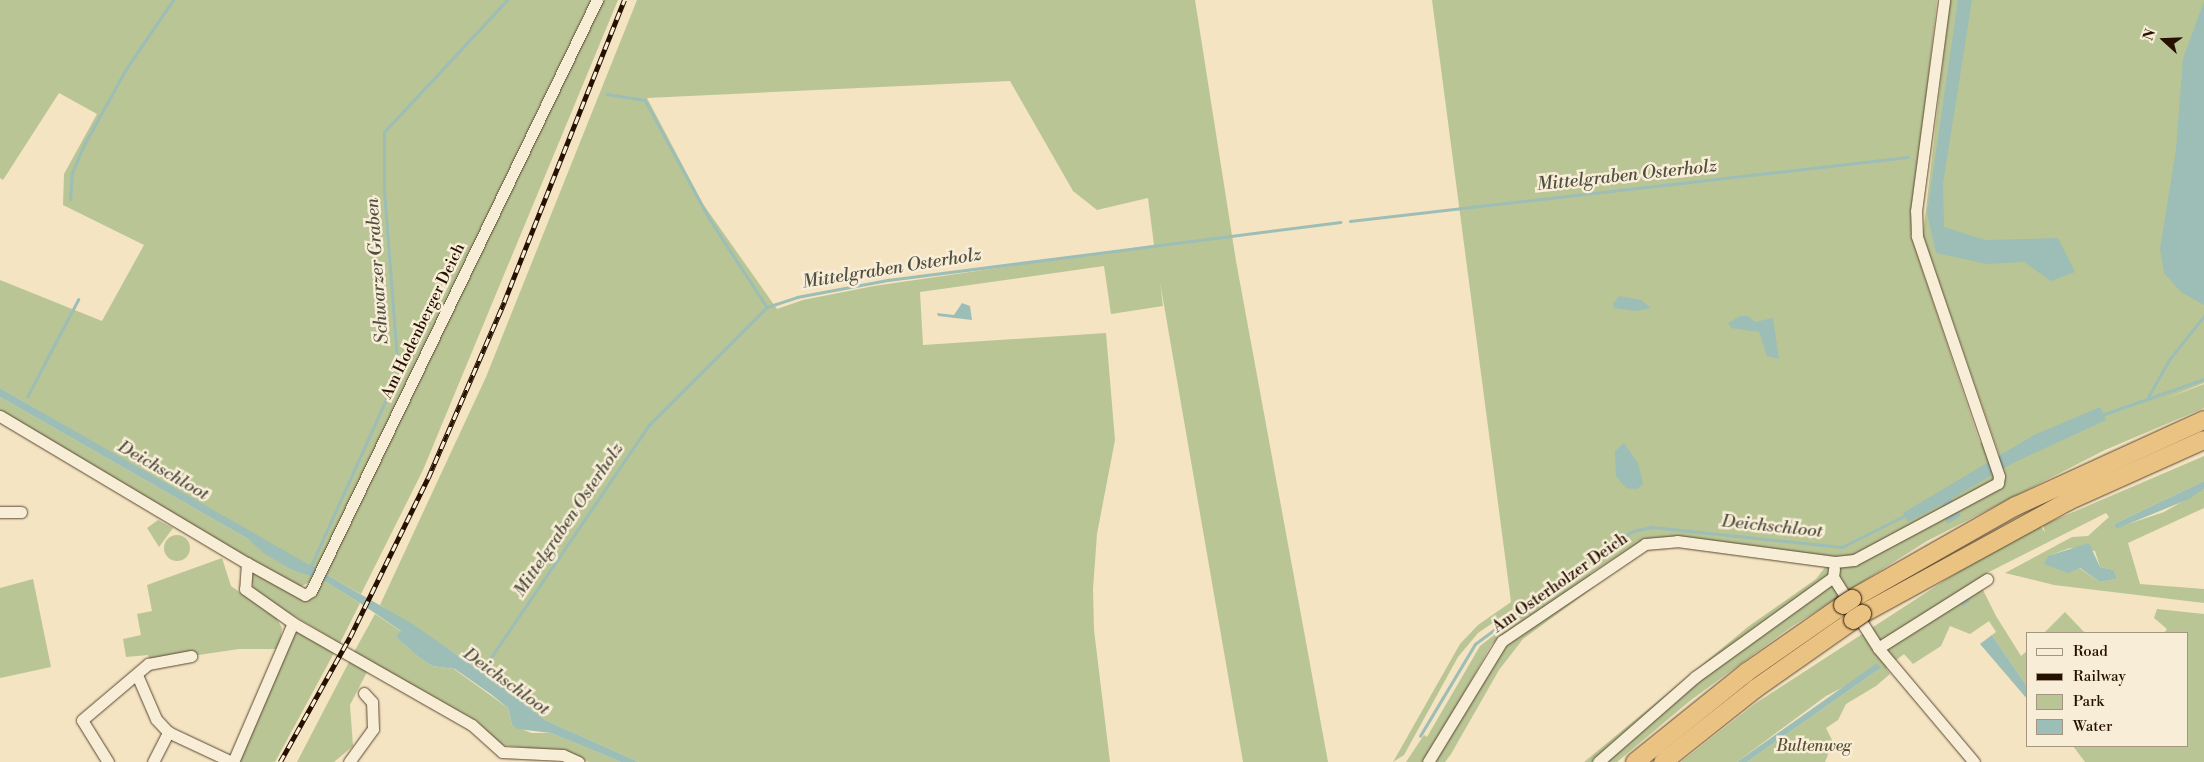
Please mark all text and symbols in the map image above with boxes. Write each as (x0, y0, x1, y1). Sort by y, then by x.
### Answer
north arrow (2139, 15, 2189, 65)
text: N (2140, 27, 2160, 43)
water label: Mittelgraben Osterholz (1536, 156, 1718, 196)
water label: Schwarzer Graben (362, 197, 394, 345)
street label: Am Hodenberger Deich (377, 240, 469, 402)
water label: Mittelgraben Osterholz (801, 244, 983, 294)
water label: Deichschloot (114, 436, 212, 506)
water label: Mittelgraben Osterholz (509, 439, 629, 601)
water label: Deichschloot (1720, 511, 1824, 543)
street label: Am Osterholzer Deich (1489, 529, 1631, 637)
legend (2026, 632, 2189, 747)
text: Road (2073, 642, 2108, 661)
water label: Deichschloot (459, 643, 553, 721)
text: Railway (2073, 667, 2126, 686)
text: Park (2073, 692, 2104, 711)
text: Water (2073, 717, 2112, 736)
park label: Bultenweg (1777, 736, 1851, 756)

